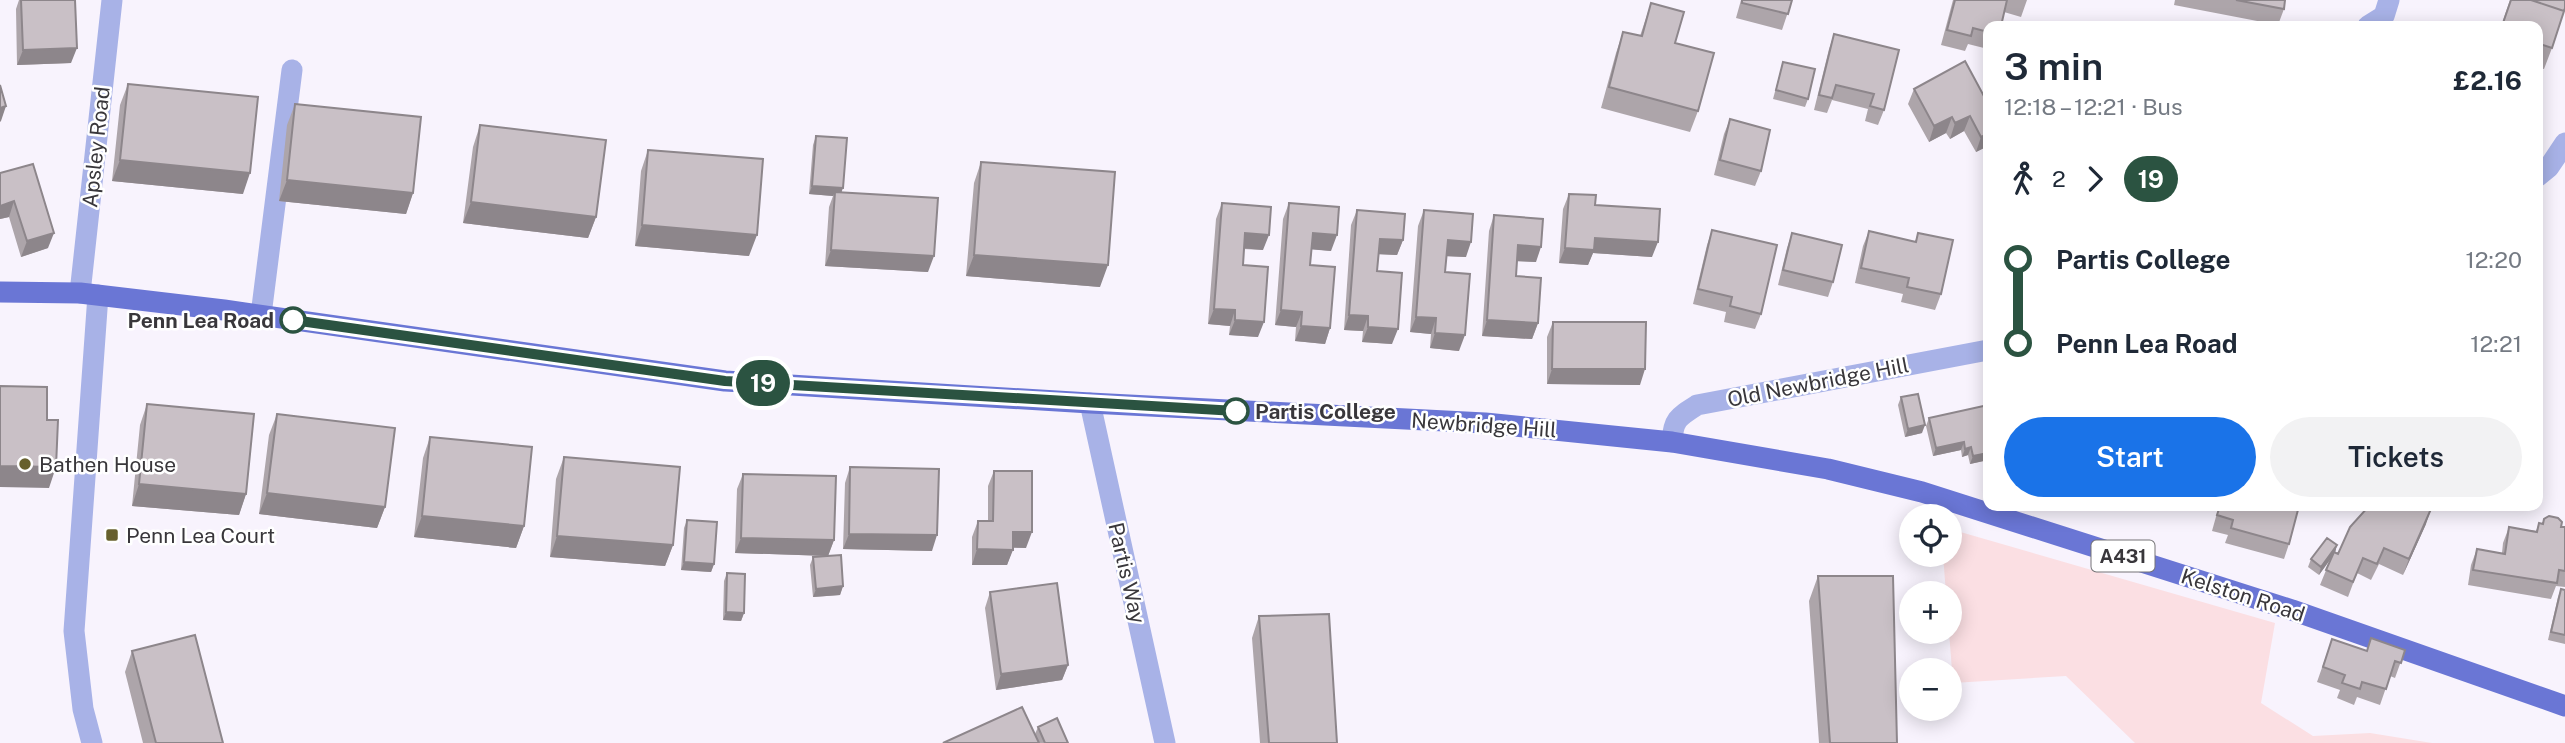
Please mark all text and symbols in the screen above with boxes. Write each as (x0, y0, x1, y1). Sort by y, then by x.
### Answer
text: 3 min (2004, 44, 2103, 89)
text: £2.16 (2453, 65, 2522, 96)
street label: Apsley Road (77, 85, 115, 209)
text: 12:18 – 12:21 · Bus (2004, 93, 2183, 120)
icon: walk (2004, 160, 2042, 198)
icon: forward (2076, 160, 2114, 198)
text: 2 (2052, 165, 2066, 192)
text: 19 (2138, 165, 2164, 193)
text: Partis College (2056, 244, 2231, 275)
text: 12:20 (2466, 246, 2522, 273)
marker: Penn Lea Road (280, 307, 306, 333)
place label: Penn Lea Road (127, 308, 274, 333)
text: Penn Lea Road (2056, 328, 2238, 359)
text: 12:21 (2470, 330, 2522, 357)
street label: Old Newbridge Hill (1725, 352, 1911, 412)
line badge: 19 (732, 360, 794, 406)
text: 19 (750, 369, 776, 397)
marker: Partis College (1223, 398, 1249, 424)
place label: Partis College (1255, 399, 1396, 424)
street label: Newbridge Hill (1410, 407, 1558, 443)
button: Start (2004, 417, 2256, 497)
button: Tickets (2270, 417, 2522, 497)
place label: Bathen House (39, 452, 176, 477)
marker: Bathen House (17, 456, 33, 472)
map controls (1899, 504, 1962, 721)
button: locate (1899, 504, 1962, 567)
street label: Partis Way (1103, 520, 1151, 626)
place label: Penn Lea Court (126, 523, 275, 548)
marker: Penn Lea Court (104, 527, 120, 543)
road number: A431 (2092, 540, 2154, 572)
street label: Kelston Road (2178, 563, 2308, 627)
button: + (1899, 581, 1962, 644)
button: − (1899, 658, 1962, 721)

